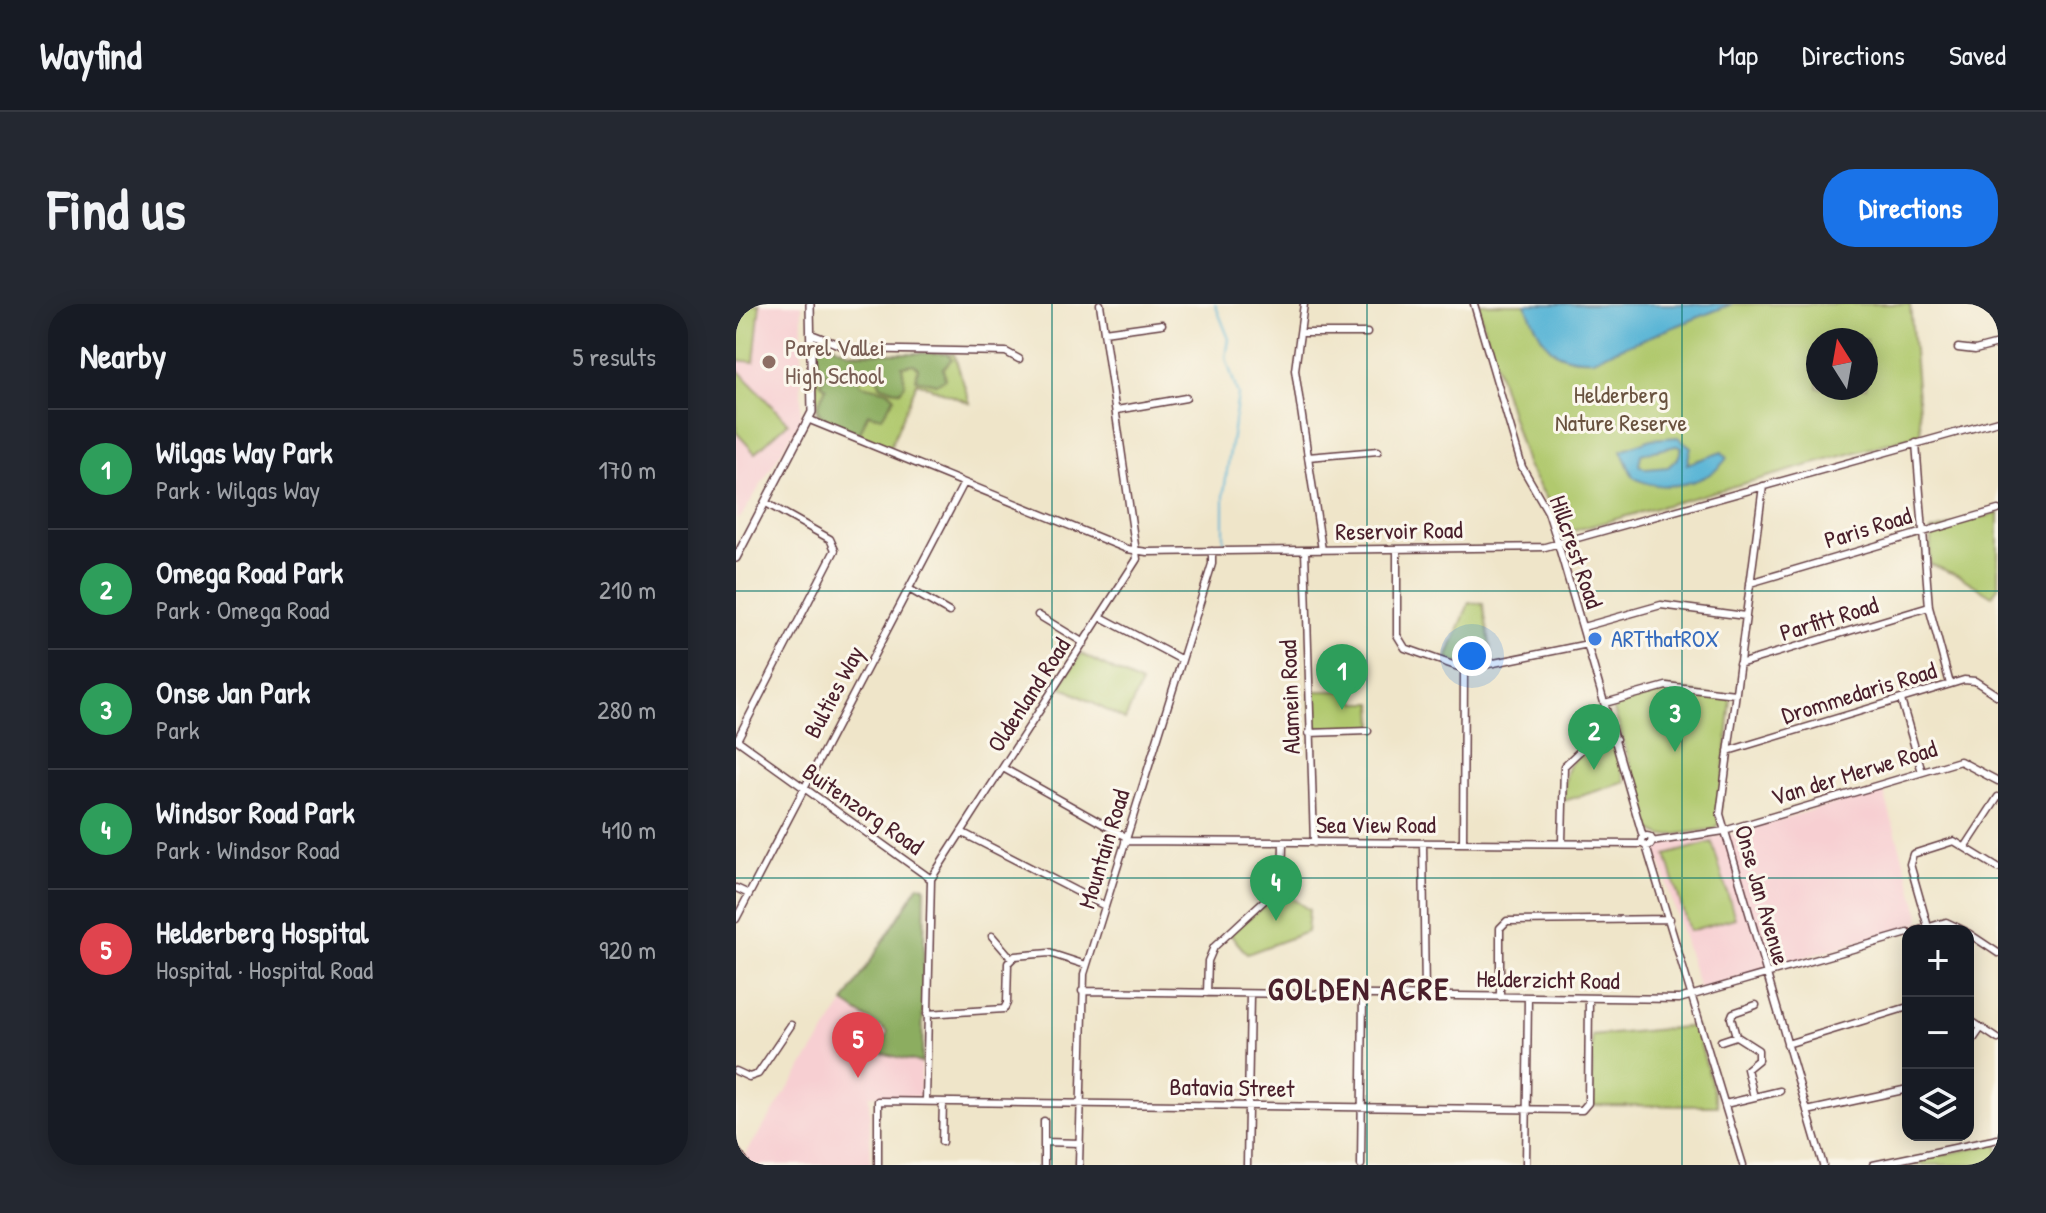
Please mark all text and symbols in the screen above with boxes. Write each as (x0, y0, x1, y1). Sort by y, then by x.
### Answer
text: Wayfind (40, 29, 142, 81)
text: Map (1718, 36, 1758, 74)
text: Directions (1802, 36, 1905, 74)
text: Saved (1949, 36, 2006, 74)
button: Directions (1823, 169, 1998, 247)
text: Find us (48, 171, 186, 246)
north arrow (1806, 328, 1878, 400)
place label: Parel Vallei High School (785, 331, 885, 391)
text: Nearby (80, 333, 166, 379)
text: 5 results (572, 339, 656, 374)
marker: Parel Vallei High School (760, 353, 778, 371)
park label: Helderberg Nature Reserve (1555, 378, 1687, 438)
text: Wilgas Way Park (156, 432, 333, 472)
text: 1 (101, 452, 111, 487)
text: 170 m (598, 452, 656, 487)
text: Park · Wilgas Way (156, 472, 320, 507)
street label: Hillcrest Road (1543, 491, 1611, 612)
street label: Paris Road (1820, 499, 1915, 555)
street label: Reservoir Road (1335, 513, 1463, 547)
text: Omega Road Park (156, 552, 343, 592)
text: 2 (100, 572, 112, 607)
text: 210 m (599, 572, 656, 607)
street label: Parfitt Road (1776, 588, 1882, 648)
text: Park · Omega Road (156, 592, 330, 627)
place label: ARTthatROX (1611, 622, 1720, 654)
marker: ARTthatROX (1586, 630, 1604, 648)
street label: Oldenland Road (979, 631, 1077, 758)
your location (1452, 636, 1492, 676)
street label: Alamein Road (1271, 639, 1307, 755)
street label: Bulties Way (795, 640, 871, 743)
pin: 1 (1316, 644, 1368, 710)
street label: Drommedaris Road (1778, 653, 1940, 731)
text: Onse Jan Park (156, 672, 310, 712)
pin: 3 (1649, 686, 1701, 752)
text: 3 (100, 692, 112, 727)
text: 280 m (597, 692, 656, 727)
pin: 2 (1568, 704, 1620, 770)
text: Park (156, 712, 200, 747)
street label: Van der Merwe Road (1767, 732, 1940, 812)
street label: Buitenzorg Road (797, 755, 930, 862)
street label: Mountain Road (1070, 785, 1136, 912)
text: Windsor Road Park (156, 792, 355, 832)
street label: Sea View Road (1316, 808, 1436, 840)
text: 4 (101, 812, 111, 847)
text: 410 m (602, 812, 656, 847)
street label: Onse Jan Avenue (1728, 821, 1798, 969)
text: Park · Windsor Road (156, 832, 339, 867)
pin: 4 (1250, 855, 1302, 921)
text: Helderberg Hospital (156, 912, 369, 952)
map controls (1902, 925, 1974, 1141)
button: + (1902, 925, 1974, 997)
text: 5 (101, 932, 112, 967)
text: 920 m (599, 932, 656, 967)
text: Hospital · Hospital Road (156, 952, 373, 987)
street label: Helderzicht Road (1476, 962, 1620, 996)
district label: GOLDEN ACRE (1268, 967, 1450, 1010)
button: − (1902, 997, 1974, 1069)
pin: 5 (832, 1012, 884, 1078)
button: layers (1902, 1069, 1974, 1141)
street label: Batavia Street (1169, 1070, 1296, 1104)

